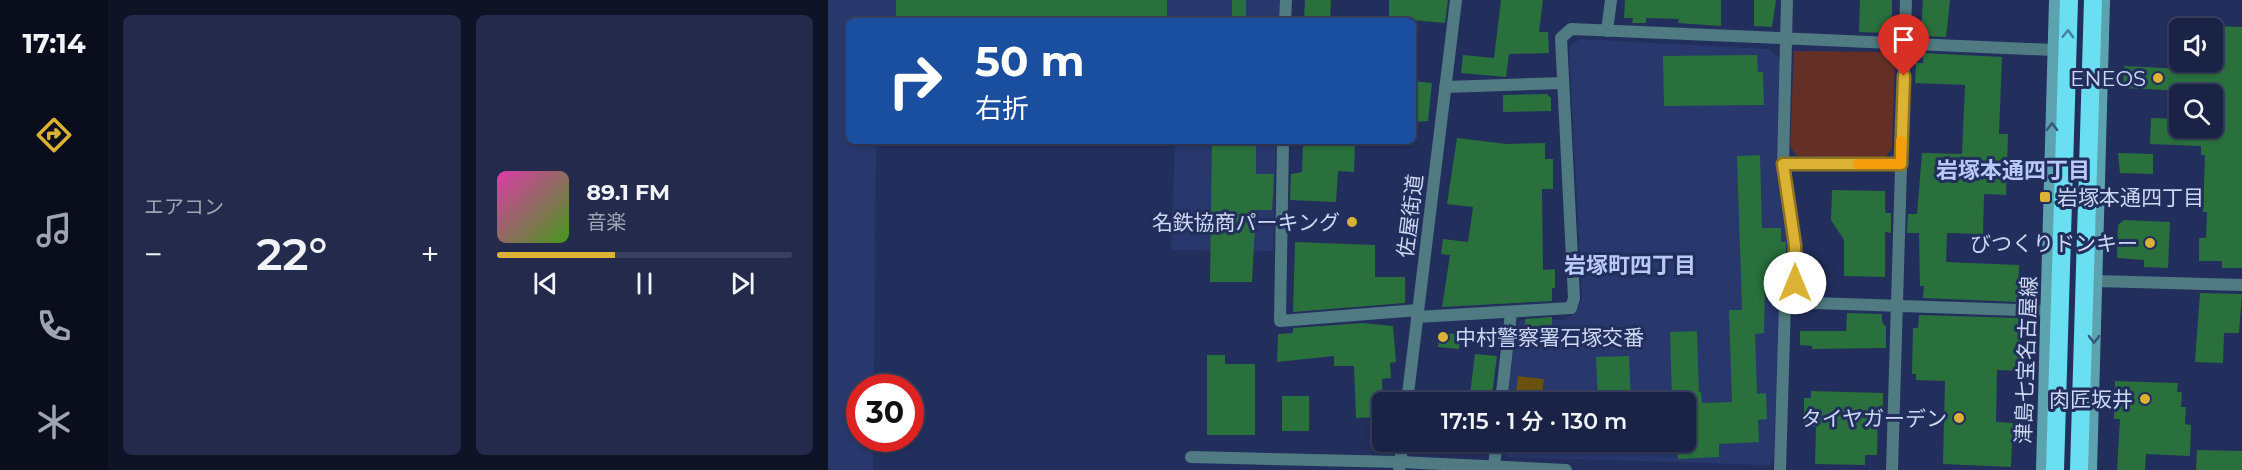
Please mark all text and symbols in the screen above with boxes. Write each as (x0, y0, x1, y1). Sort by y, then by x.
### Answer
pin (1878, 14, 1929, 76)
map controls (2169, 18, 2223, 138)
button: sound (2169, 18, 2223, 72)
icon: arrive (1887, 23, 1920, 56)
text: 17:14 (22, 27, 86, 60)
one-way arrow (2061, 29, 2074, 38)
text: 50 m (975, 35, 1084, 87)
icon: right (876, 42, 954, 120)
place label: ENEOS (2070, 66, 2146, 91)
marker: ENEOS (2151, 71, 2165, 85)
button: search (2169, 84, 2223, 138)
text: 右折 (975, 92, 1029, 125)
icon: directions (33, 114, 75, 156)
one-way arrow (2045, 122, 2058, 131)
district label: 岩塚本通四丁目 (1936, 157, 2090, 184)
street label: 佐屋街道 (1392, 173, 1428, 259)
text: 89.1 FM (587, 179, 670, 206)
place label: 岩塚本通四丁目 (2057, 185, 2204, 210)
marker: 岩塚本通四丁目 (2038, 190, 2052, 204)
text: エアコン (144, 195, 224, 219)
icon: music (33, 209, 75, 251)
text: 音楽 (587, 210, 627, 234)
place label: 名鉄協商パーキング (1152, 210, 1340, 235)
marker: 名鉄協商パーキング (1345, 215, 1359, 229)
text: 22° (256, 226, 327, 281)
place label: びつくりドンキー (1970, 231, 2138, 256)
text: − (144, 234, 163, 274)
text: + (421, 234, 440, 274)
marker: びつくりドンキー (2143, 236, 2157, 250)
position arrow (1763, 251, 1827, 315)
district label: 岩塚町四丁目 (1564, 252, 1696, 279)
icon: previous (529, 267, 562, 300)
icon: pause (628, 267, 661, 300)
icon: next (726, 267, 759, 300)
street label: 津島七宝名古屋線 (2011, 276, 2041, 444)
icon: phone (33, 305, 75, 347)
place label: 中村警察署石塚交番 (1455, 325, 1644, 350)
marker: 中村警察署石塚交番 (1436, 330, 1450, 344)
one-way arrow (2088, 335, 2101, 344)
speed limit sign: 30 (846, 374, 924, 452)
place label: 肉匠坂井 (2049, 387, 2133, 412)
marker: 肉匠坂井 (2138, 392, 2152, 406)
icon: climate (33, 401, 75, 443)
place label: タイヤガーデン (1801, 406, 1947, 431)
text: 17:15 · 1 分 · 130 m (1441, 408, 1627, 435)
marker: タイヤガーデン (1952, 411, 1966, 425)

